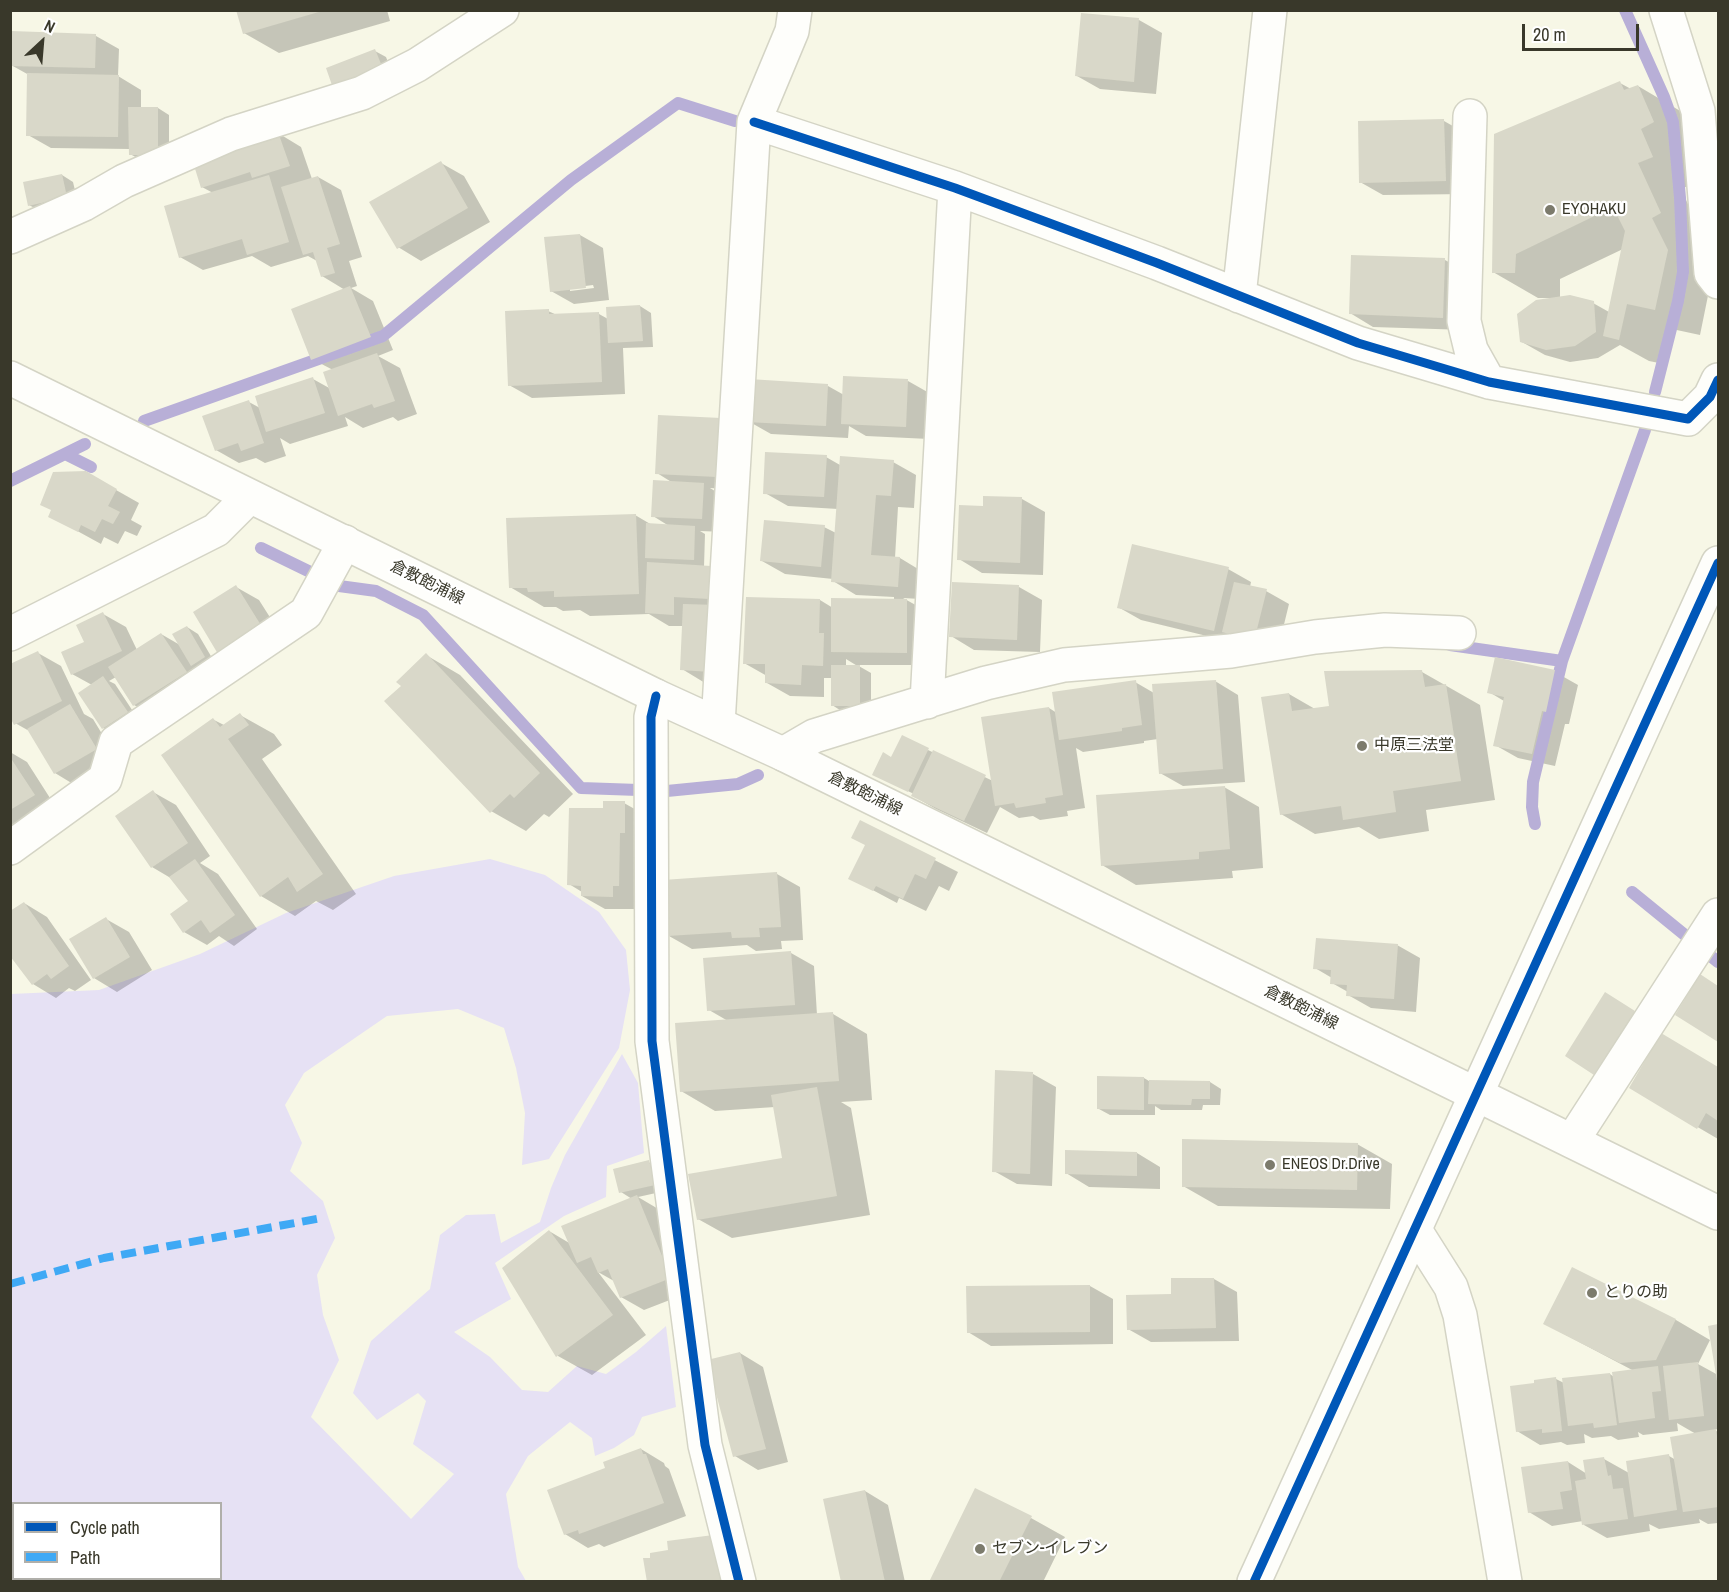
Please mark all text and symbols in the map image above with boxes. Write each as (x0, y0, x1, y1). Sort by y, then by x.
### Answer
north arrow (12, 12, 72, 72)
scale bar (1525, 12, 1642, 50)
text: N (41, 14, 59, 38)
text: 20 m (1533, 22, 1566, 47)
place label: EYOHAKU (1562, 200, 1626, 220)
marker: EYOHAKU (1543, 203, 1557, 217)
street label: 倉敷飽浦線 (387, 557, 467, 609)
place label: 中原三法堂 (1374, 736, 1454, 756)
marker: 中原三法堂 (1355, 739, 1369, 753)
street label: 倉敷飽浦線 (825, 768, 905, 820)
street label: 倉敷飽浦線 (1261, 982, 1341, 1034)
place label: ENEOS Dr.Drive (1282, 1155, 1380, 1175)
marker: ENEOS Dr.Drive (1263, 1158, 1277, 1172)
place label: とりの助 (1604, 1283, 1668, 1303)
marker: とりの助 (1585, 1286, 1599, 1300)
legend (12, 1502, 222, 1580)
text: Cycle path (70, 1515, 140, 1540)
place label: セブン-イレブン (992, 1539, 1108, 1559)
marker: セブン-イレブン (973, 1542, 987, 1556)
text: Path (70, 1545, 100, 1570)

